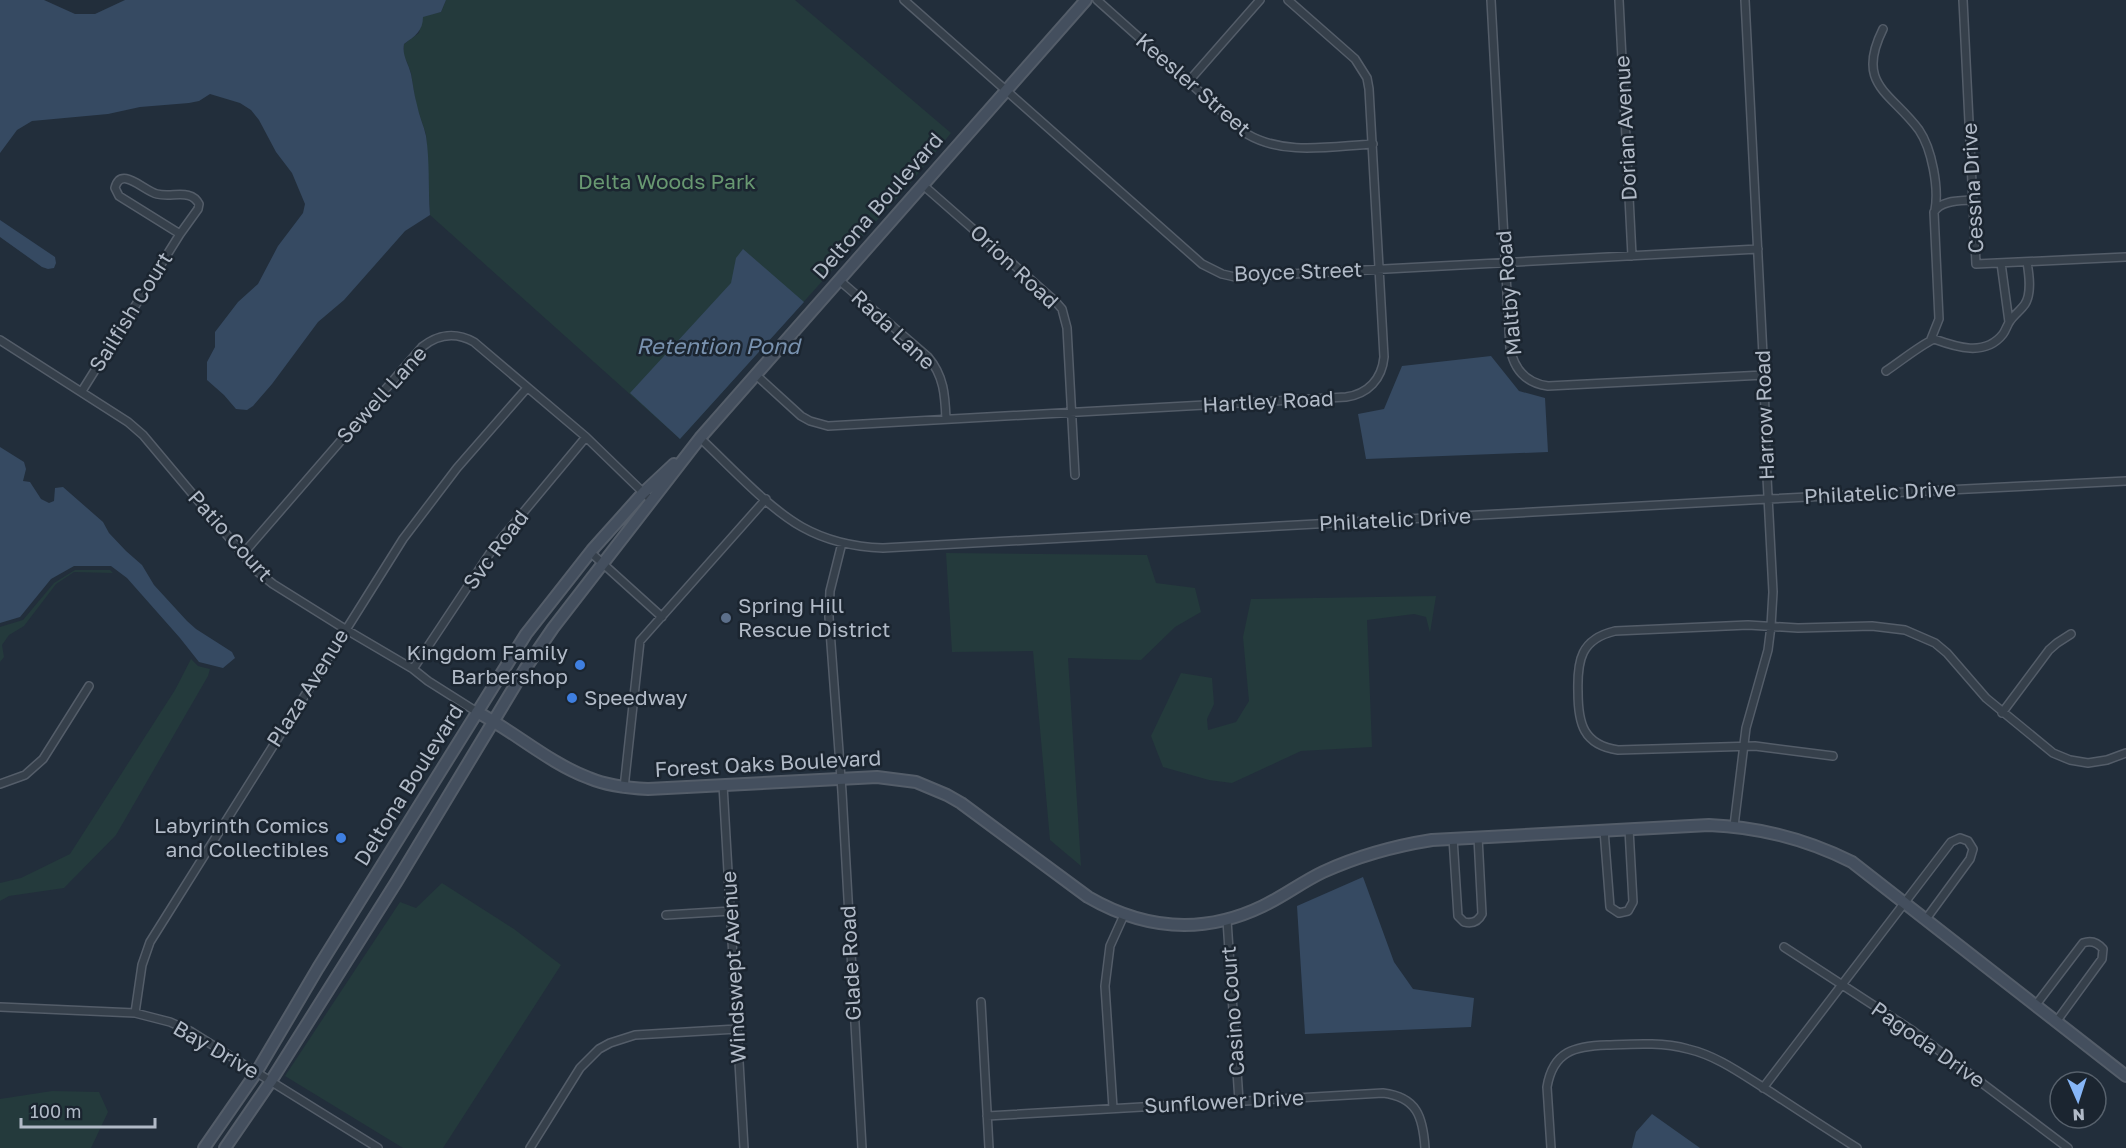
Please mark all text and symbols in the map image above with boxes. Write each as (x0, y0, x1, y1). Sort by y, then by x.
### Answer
street label: Keesler Street (1131, 27, 1256, 141)
street label: Dorian Avenue (1608, 55, 1642, 201)
street label: Cessna Drive (1956, 122, 1988, 254)
street label: Deltona Boulevard (807, 127, 948, 284)
park label: Delta Woods Park (578, 168, 756, 194)
street label: Orion Road (965, 219, 1064, 314)
street label: Maltby Road (1490, 229, 1526, 357)
street label: Sailfish Court (83, 247, 177, 376)
street label: Boyce Street (1233, 256, 1363, 286)
street label: Rada Lane (846, 284, 941, 375)
water label: Retention Pond (636, 332, 802, 359)
street label: Sewell Lane (331, 340, 432, 448)
street label: Harrow Road (1749, 350, 1779, 481)
street label: Hartley Road (1202, 385, 1334, 417)
street label: Philatelic Drive (1803, 475, 1957, 509)
street label: Patio Court (183, 484, 278, 586)
street label: Philatelic Drive (1318, 502, 1472, 536)
street label: Svc Road (457, 505, 533, 594)
place label: Spring Hill Rescue District (738, 592, 890, 642)
marker: Spring Hill Rescue District (719, 611, 733, 625)
street label: Plaza Avenue (261, 624, 354, 751)
place label: Kingdom Family Barbershop (406, 639, 568, 689)
marker: Kingdom Family Barbershop (573, 658, 587, 672)
place label: Speedway (584, 684, 688, 710)
marker: Speedway (565, 691, 579, 705)
street label: Deltona Boulevard (348, 699, 468, 870)
street label: Forest Oaks Boulevard (654, 744, 882, 782)
place label: Labyrinth Comics and Collectibles (154, 812, 329, 862)
marker: Labyrinth Comics and Collectibles (334, 831, 348, 845)
street label: Windswept Avenue (715, 870, 751, 1064)
street label: Glade Road (834, 905, 866, 1021)
street label: Casino Court (1214, 945, 1250, 1077)
street label: Pagoda Drive (1867, 995, 1991, 1093)
street label: Bay Drive (169, 1014, 264, 1084)
north arrow (2048, 1070, 2108, 1130)
street label: Sunflower Drive (1143, 1084, 1305, 1118)
scale bar (21, 1091, 154, 1129)
text: 100 m (30, 1100, 81, 1122)
text: N (2072, 1105, 2085, 1125)

